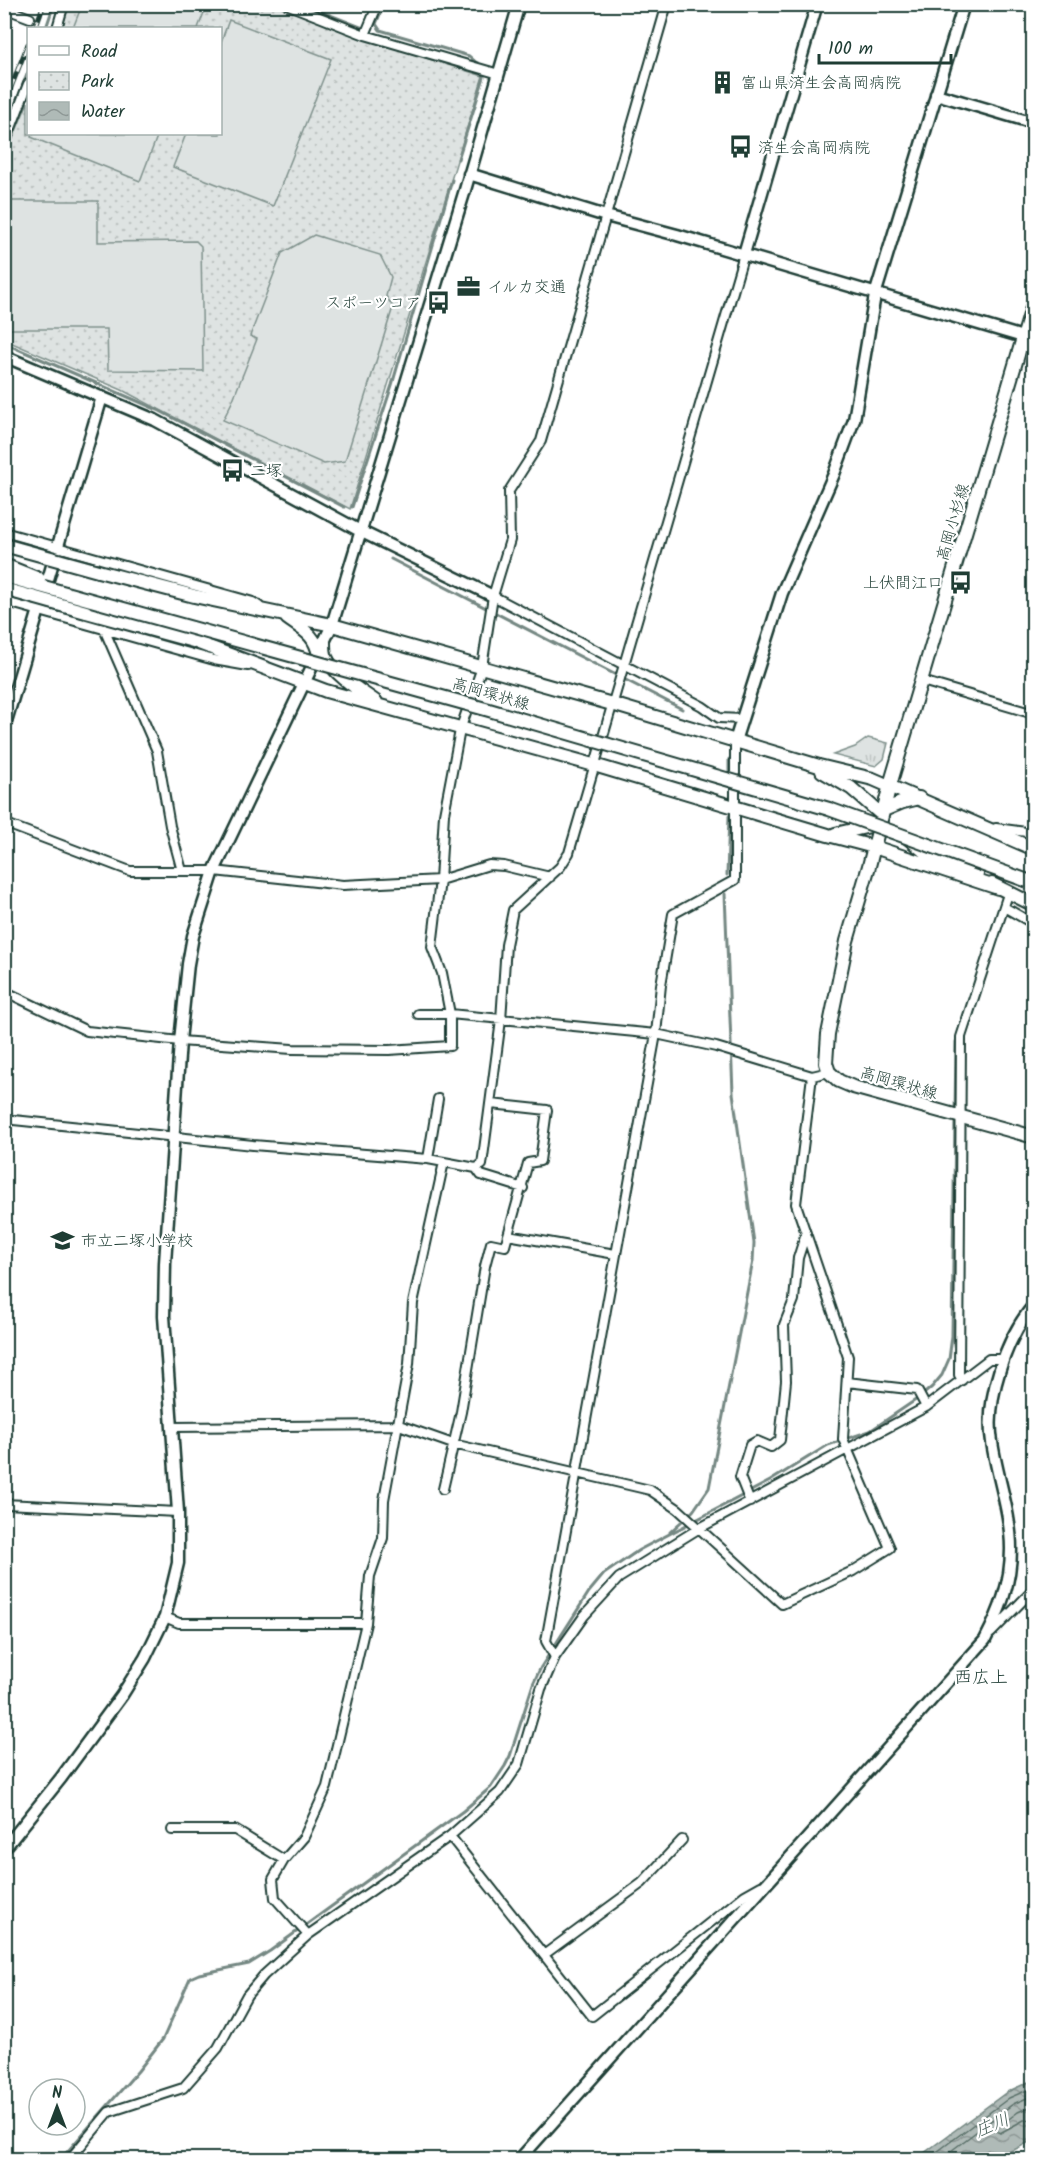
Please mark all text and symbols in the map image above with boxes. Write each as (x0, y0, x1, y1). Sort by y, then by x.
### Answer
legend (27, 27, 222, 135)
scale bar (819, 27, 951, 65)
text: 100 m (828, 35, 873, 64)
text: Road (81, 38, 118, 67)
text: Park (81, 68, 114, 97)
building icon: 富山県済生会高岡病院 (710, 69, 736, 95)
place label: 富山県済生会高岡病院 (741, 71, 901, 96)
text: Water (81, 98, 126, 127)
bus stop icon: 済生会高岡病院 (727, 134, 753, 160)
place label: 済生会高岡病院 (758, 136, 870, 161)
office icon: イルカ交通 (456, 273, 482, 299)
place label: イルカ交通 (487, 275, 566, 300)
bus stop icon: スポーツコア (426, 289, 452, 315)
place label: スポーツコア (325, 291, 421, 316)
bus stop icon: 二塚 (219, 457, 245, 483)
place label: 二塚 (250, 459, 282, 484)
street label: 高岡小杉線 (930, 481, 976, 564)
bus stop icon: 上伏間江口 (948, 569, 974, 595)
place label: 上伏間江口 (863, 571, 943, 596)
street label: 高岡環状線 (449, 671, 532, 717)
street label: 高岡環状線 (857, 1060, 940, 1106)
school or university icon: 市立二塚小学校 (50, 1227, 76, 1253)
place label: 市立二塚小学校 (81, 1229, 193, 1254)
district label: 西広上 (954, 1664, 1008, 1693)
north arrow (27, 2077, 87, 2137)
text: N (52, 2081, 62, 2106)
water label: 庄川 (970, 2106, 1015, 2147)

